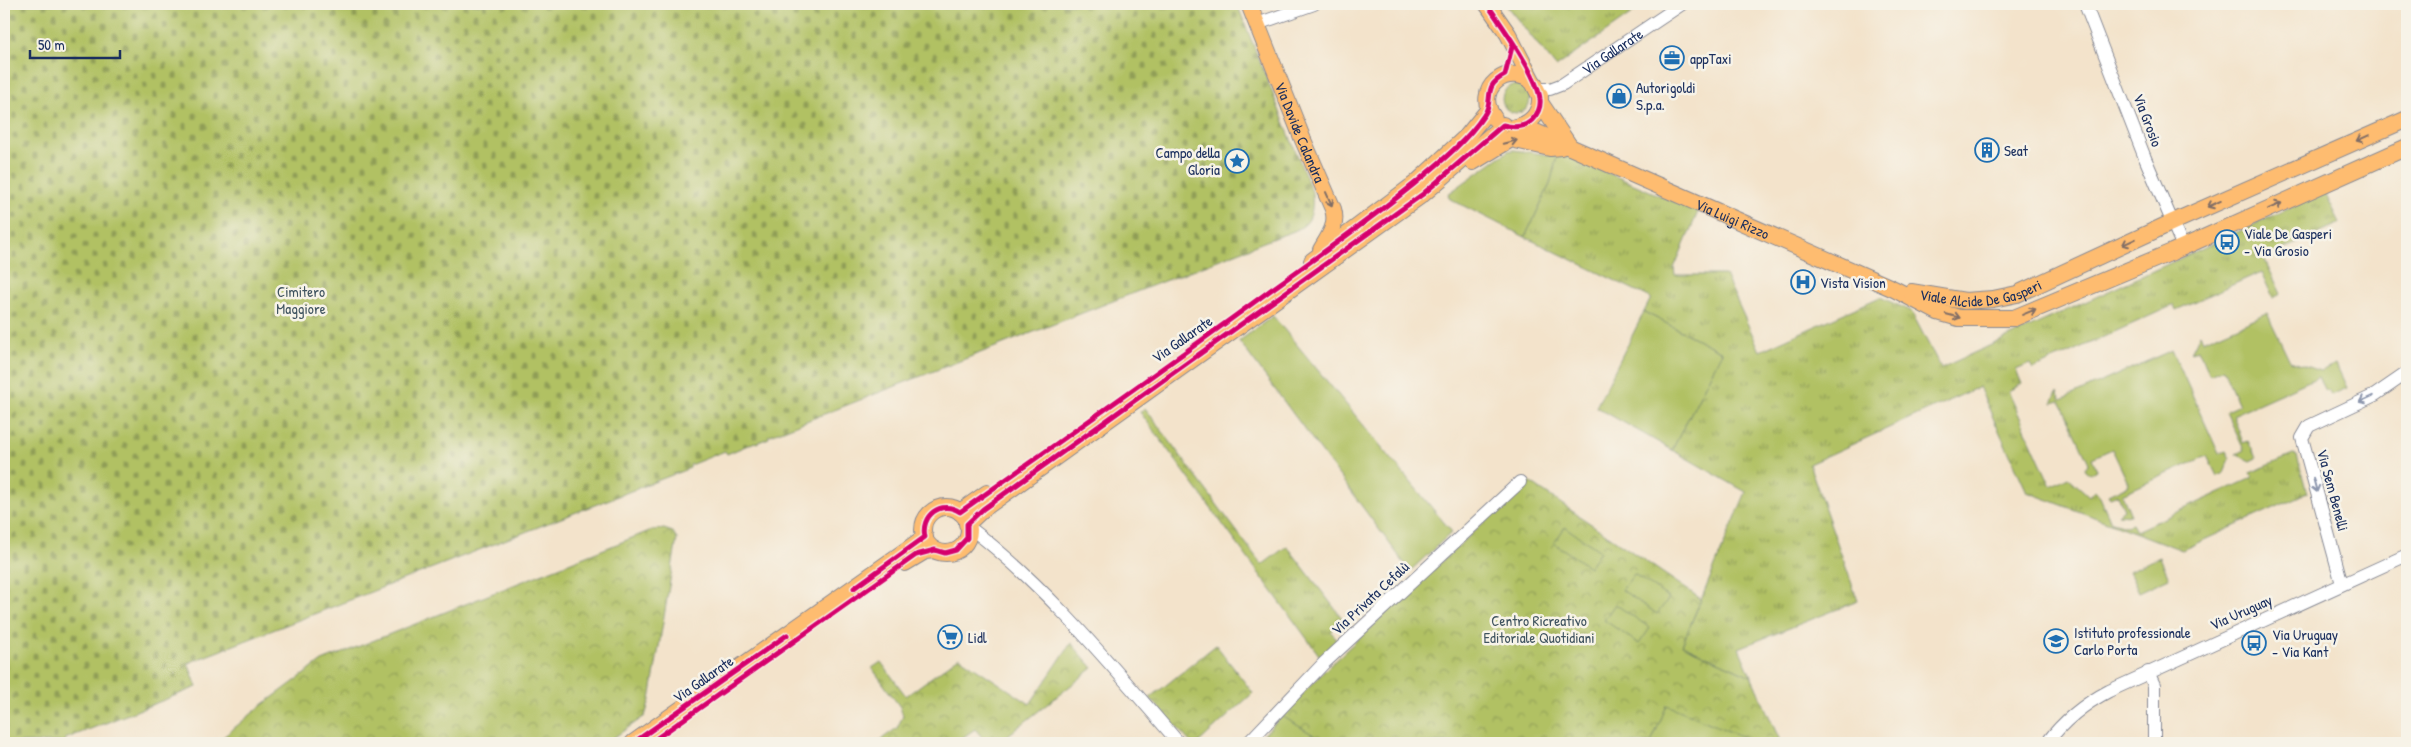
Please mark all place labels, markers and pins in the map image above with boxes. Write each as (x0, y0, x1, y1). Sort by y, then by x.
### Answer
office icon: appTaxi (1659, 45, 1685, 71)
place label: appTaxi (1690, 48, 1732, 69)
place label: Autorigoldi S.p.a. (1636, 77, 1696, 115)
shop icon: Autorigoldi S.p.a. (1606, 83, 1632, 109)
building icon: Seat (1974, 137, 2000, 163)
place label: Seat (2004, 140, 2029, 161)
place label: Campo della Gloria (1156, 142, 1220, 180)
place icon: Campo della Gloria (1224, 148, 1250, 174)
place label: Viale De Gasperi - Via Grosio (2244, 223, 2332, 261)
bus stop icon: Viale De Gasperi - Via Grosio (2214, 229, 2240, 255)
hospital icon: Vista Vision (1790, 269, 1816, 295)
place label: Vista Vision (1820, 272, 1886, 293)
place label: Istituto professionale Carlo Porta (2074, 622, 2191, 660)
supermarket icon: Lidl (937, 624, 963, 650)
place label: Via Uruguay - Via Kant (2272, 624, 2338, 662)
place label: Lidl (968, 627, 987, 648)
school or university icon: Istituto professionale Carlo Porta (2043, 628, 2069, 654)
bus stop icon: Via Uruguay - Via Kant (2241, 630, 2267, 656)

